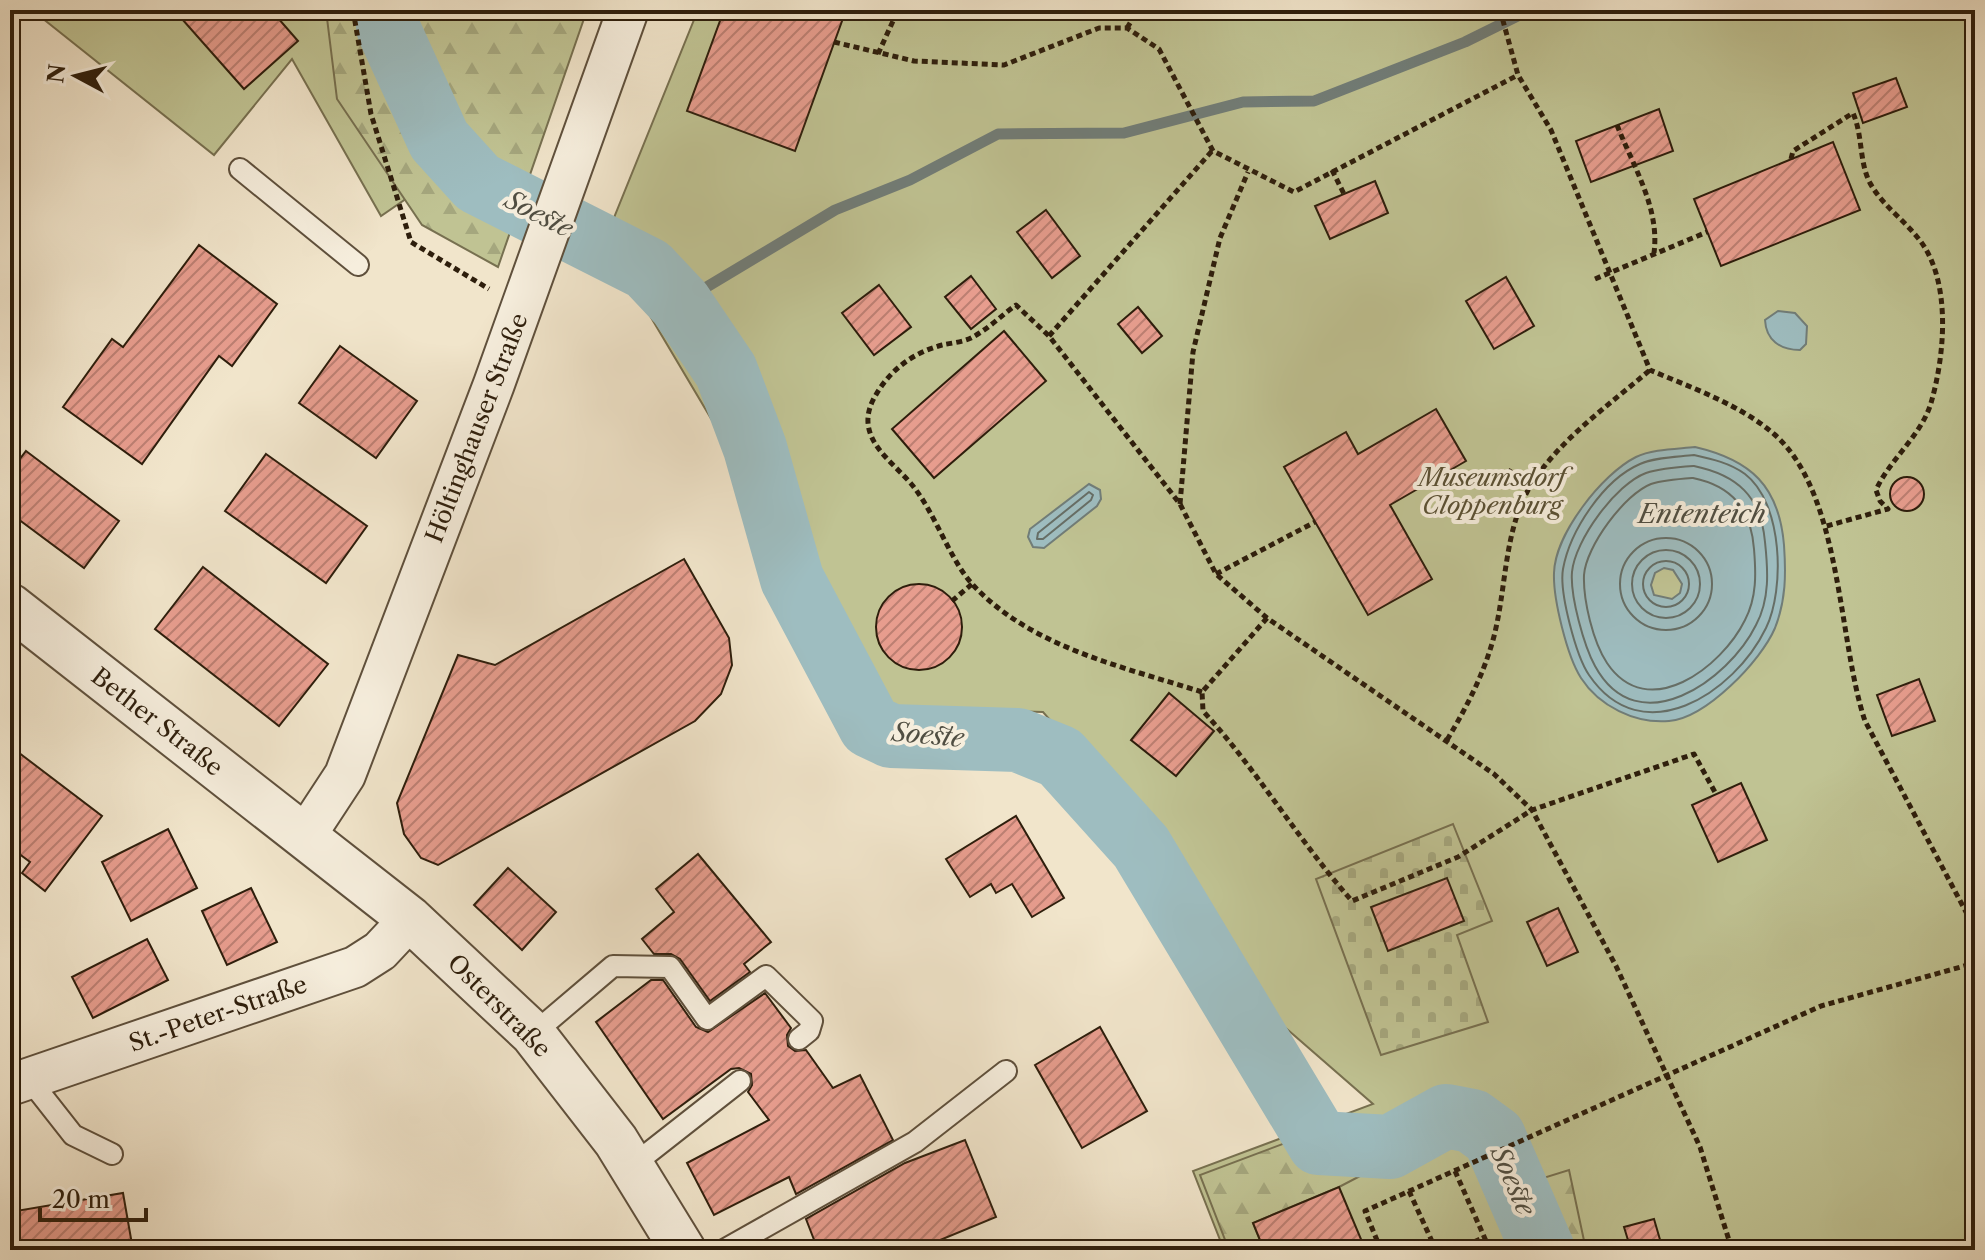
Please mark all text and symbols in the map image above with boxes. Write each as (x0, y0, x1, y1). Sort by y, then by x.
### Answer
north arrow (36, 36, 116, 116)
text: N (42, 62, 71, 85)
water label: Soeste (498, 183, 580, 245)
street label: Höltinghauser Straße (419, 309, 534, 547)
park label: Museumsdorf Cloppenburg (1416, 463, 1574, 520)
water label: Ententeich (1636, 498, 1766, 530)
street label: Bether Straße (86, 661, 229, 782)
water label: Soeste (889, 716, 967, 754)
street label: Osterstraße (442, 948, 557, 1063)
street label: St.-Peter-Straße (125, 969, 311, 1058)
water label: Soeste (1483, 1140, 1543, 1222)
scale bar (40, 1172, 146, 1222)
text: 20 m (52, 1185, 110, 1214)

